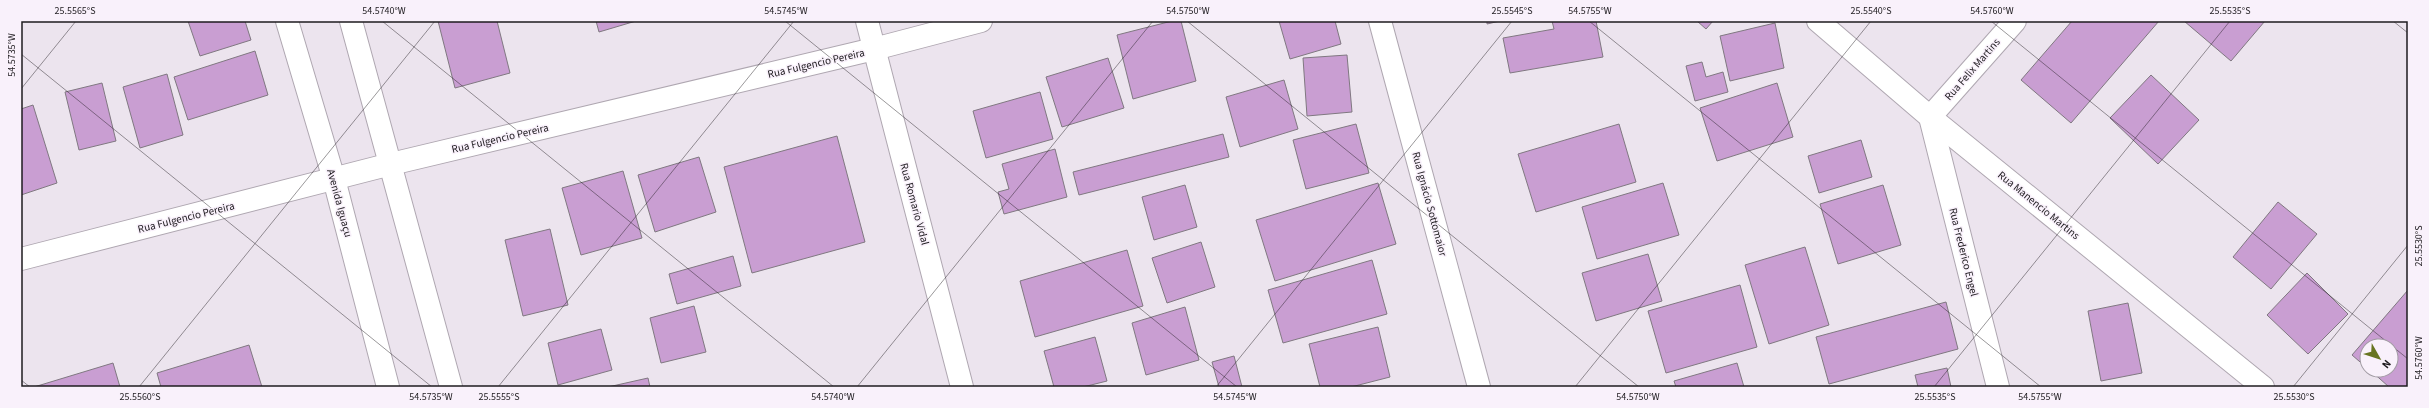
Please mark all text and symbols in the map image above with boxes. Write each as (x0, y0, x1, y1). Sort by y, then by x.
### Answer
text: 25.5565°S (55, 4, 95, 18)
text: 54.5740°W (362, 4, 406, 18)
text: 54.5745°W (764, 4, 808, 18)
text: 54.5750°W (1166, 4, 1210, 18)
text: 25.5545°S (1492, 4, 1532, 18)
text: 54.5755°W (1568, 4, 1612, 18)
text: 25.5540°S (1851, 4, 1891, 18)
text: 54.5760°W (1970, 4, 2014, 18)
text: 25.5535°S (2210, 4, 2250, 18)
text: 54.5735°W (5, 33, 19, 77)
street label: Rua Felix Martins (1941, 35, 2004, 104)
street label: Rua Fulgencio Pereira (766, 45, 866, 82)
street label: Rua Fulgencio Pereira (450, 120, 550, 157)
street label: Rua Ignácio Sottomaior (1408, 150, 1451, 258)
street label: Rua Romario Vidal (896, 161, 933, 247)
street label: Avenida Iguaçu (323, 167, 356, 239)
street label: Rua Manencio Martins (1995, 168, 2083, 243)
street label: Rua Fulgencio Pereira (136, 198, 236, 237)
street label: Rua Frederico Engel (1945, 206, 1982, 298)
text: 25.5530°S (2412, 226, 2426, 266)
text: 54.5760°W (2412, 336, 2426, 380)
north arrow (2359, 338, 2399, 378)
text: N (2378, 356, 2395, 372)
text: 25.5560°S (120, 390, 160, 404)
text: 54.5735°W (409, 390, 453, 404)
text: 25.5555°S (479, 390, 519, 404)
text: 54.5740°W (811, 390, 855, 404)
text: 54.5745°W (1213, 390, 1257, 404)
text: 54.5750°W (1616, 390, 1660, 404)
text: 25.5535°S (1915, 390, 1955, 404)
text: 54.5755°W (2018, 390, 2062, 404)
text: 25.5530°S (2274, 390, 2314, 404)

